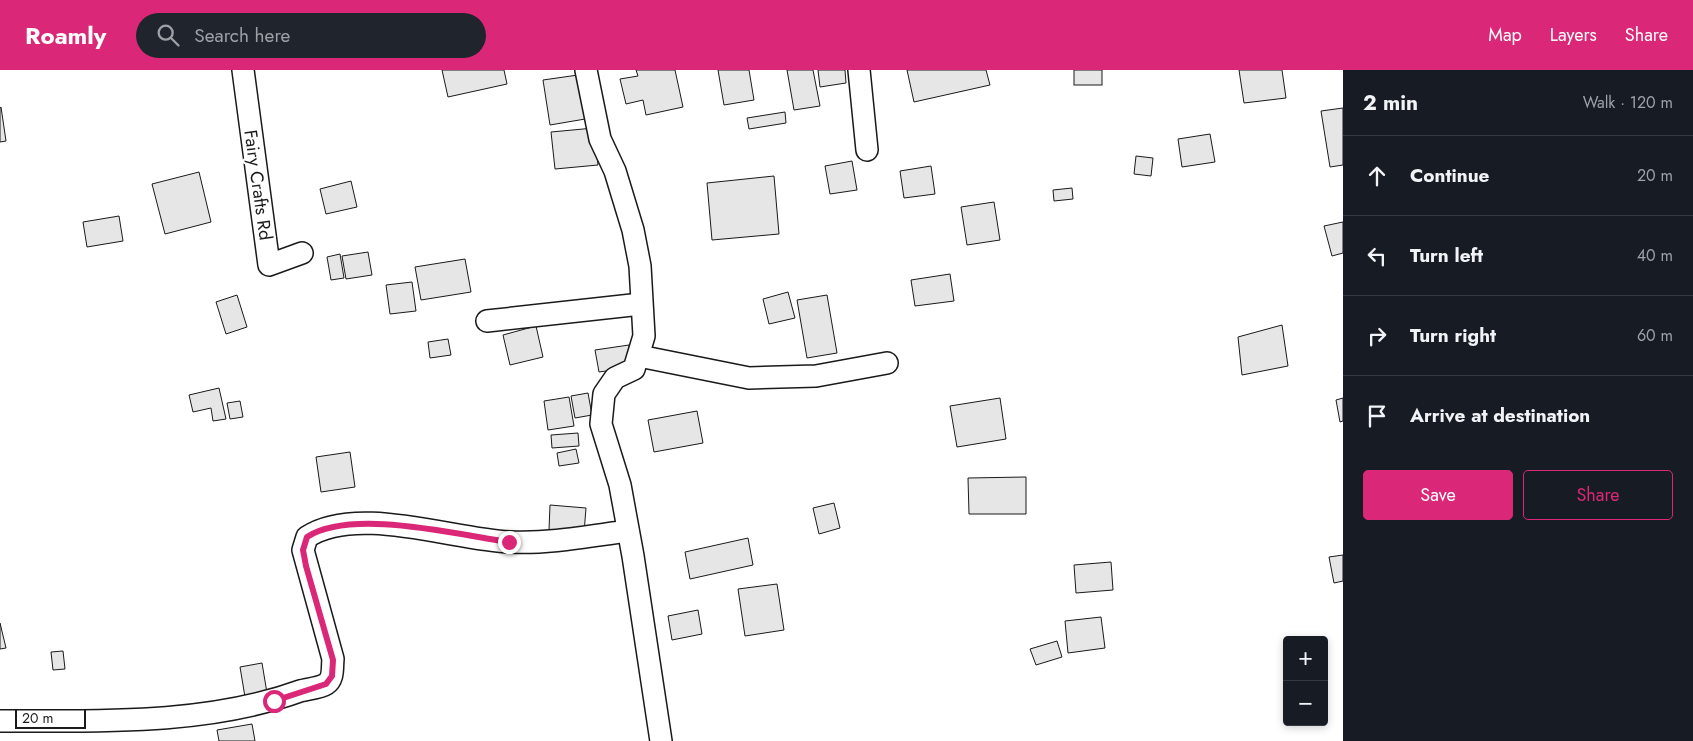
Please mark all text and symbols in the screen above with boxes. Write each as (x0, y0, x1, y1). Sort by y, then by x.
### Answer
search box (136, 13, 486, 58)
text: Roamly (25, 18, 106, 53)
icon: search (154, 21, 182, 49)
text: Search here (194, 22, 290, 49)
text: Map (1488, 22, 1522, 48)
text: Layers (1550, 22, 1597, 48)
text: Share (1625, 22, 1668, 48)
text: 2 min (1363, 88, 1418, 118)
text: Walk · 120 m (1583, 91, 1673, 114)
street label: Fairy Crafts Rd (237, 128, 279, 242)
icon: ahead (1363, 162, 1391, 190)
text: Continue (1410, 162, 1489, 189)
text: 20 m (1637, 164, 1673, 187)
icon: left (1363, 242, 1391, 270)
text: Turn left (1410, 242, 1483, 269)
text: 40 m (1637, 244, 1673, 267)
icon: right (1363, 322, 1391, 350)
text: Turn right (1410, 322, 1496, 349)
text: 60 m (1637, 324, 1673, 347)
icon: arrive (1363, 402, 1391, 430)
text: Arrive at destination (1410, 402, 1590, 429)
button: Save (1363, 470, 1513, 520)
button: Share (1523, 470, 1673, 520)
route end (498, 531, 521, 554)
map controls (1283, 636, 1328, 726)
button: + (1283, 636, 1328, 681)
button: − (1283, 681, 1328, 726)
route start (263, 690, 286, 713)
scale bar (15, 706, 86, 729)
text: 20 m (22, 708, 54, 728)

